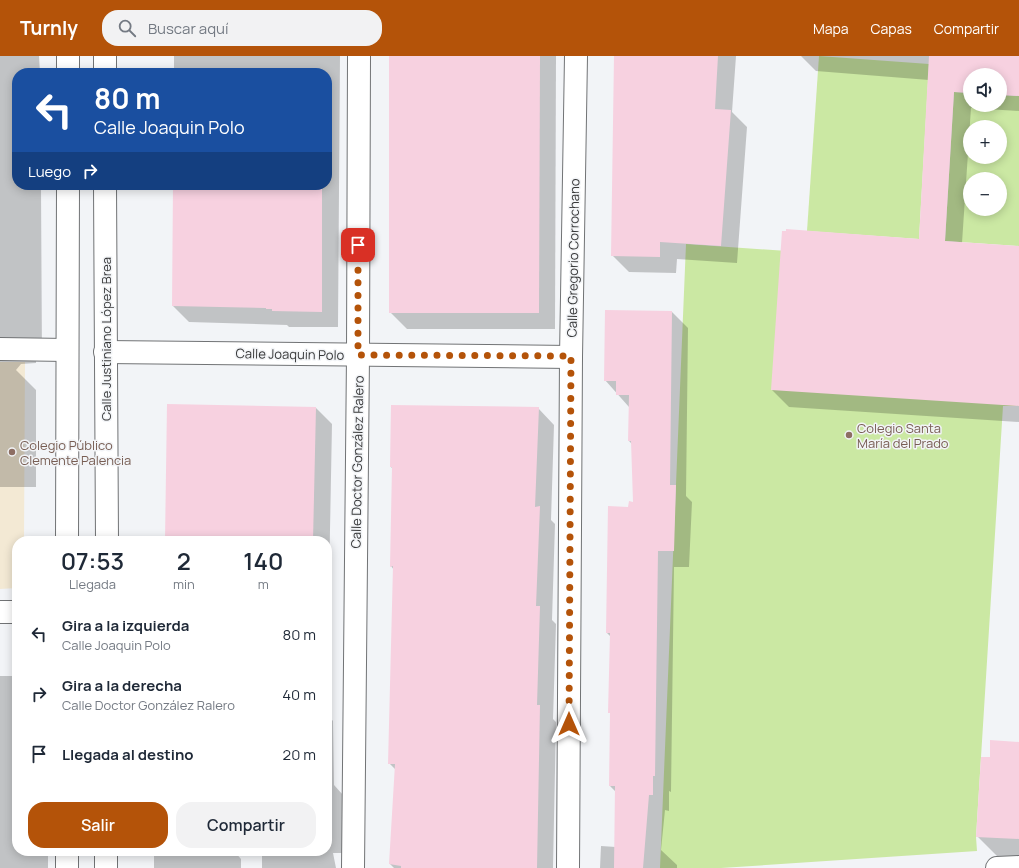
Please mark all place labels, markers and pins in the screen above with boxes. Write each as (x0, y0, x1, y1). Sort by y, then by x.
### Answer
pin (341, 228, 375, 262)
place label: Colegio Santa María del Prado (857, 419, 949, 452)
marker: Colegio Santa María del Prado (844, 430, 854, 440)
place label: Colegio Público Clemente Palencia (20, 436, 131, 469)
marker: Colegio Público Clemente Palencia (7, 447, 17, 457)

